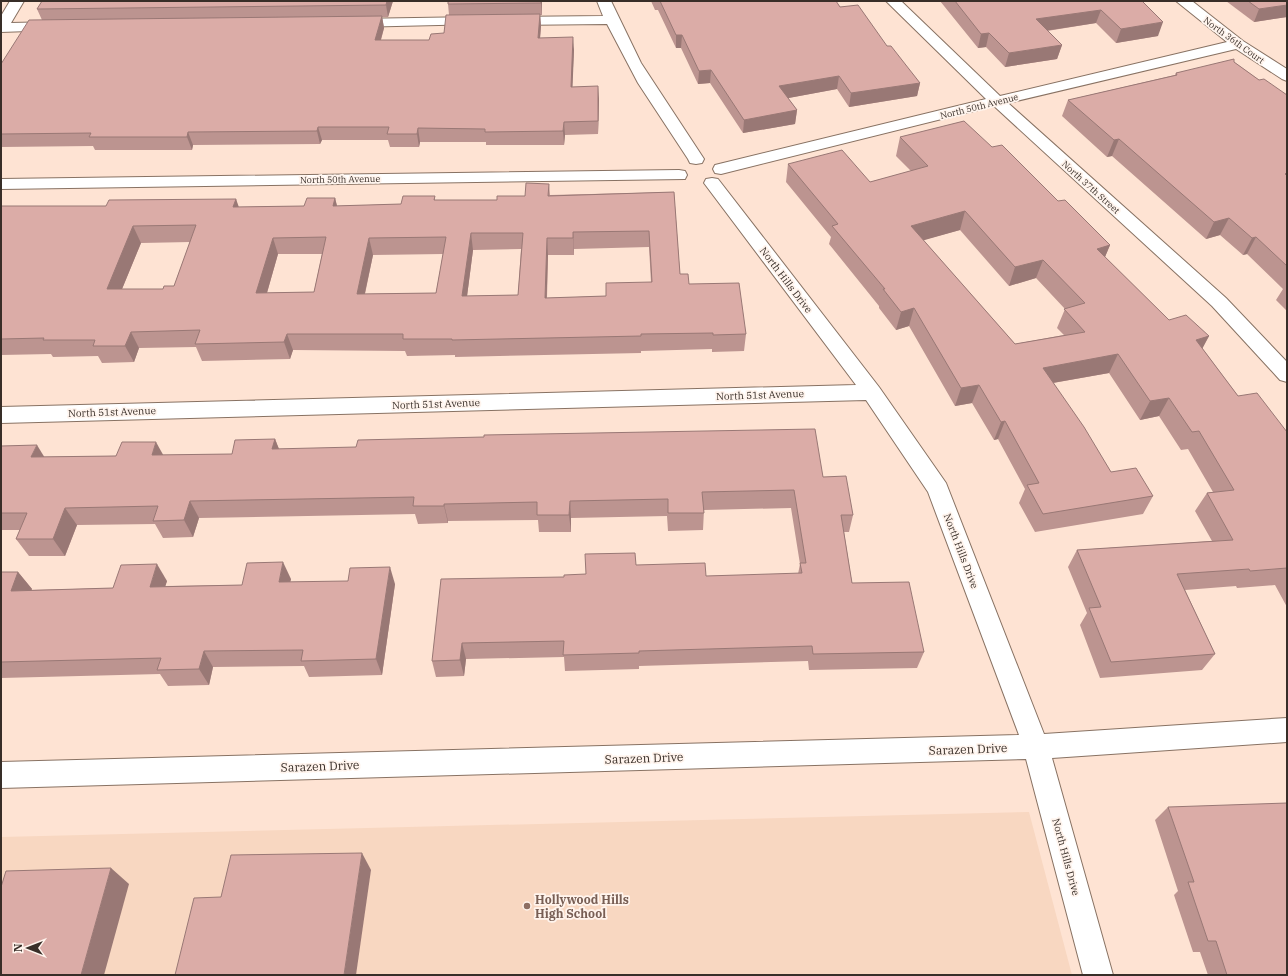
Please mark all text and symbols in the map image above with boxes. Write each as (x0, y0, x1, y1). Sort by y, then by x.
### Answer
street label: North 36th Court (1202, 14, 1266, 66)
street label: North 50th Avenue (939, 91, 1019, 121)
street label: North 37th Street (1060, 158, 1122, 216)
street label: North 50th Avenue (300, 173, 380, 185)
street label: North Hills Drive (757, 244, 815, 316)
street label: North 51st Avenue (716, 387, 804, 403)
street label: North 51st Avenue (392, 396, 480, 412)
street label: North 51st Avenue (68, 404, 156, 420)
street label: North Hills Drive (941, 512, 981, 590)
street label: Sarazen Drive (928, 740, 1008, 758)
street label: Sarazen Drive (604, 749, 684, 767)
street label: Sarazen Drive (280, 757, 360, 775)
street label: North Hills Drive (1049, 817, 1083, 897)
place label: Hollywood Hills High School (535, 892, 629, 921)
marker: Hollywood Hills High School (522, 901, 532, 911)
north arrow (8, 928, 48, 968)
text: N (11, 943, 25, 952)

